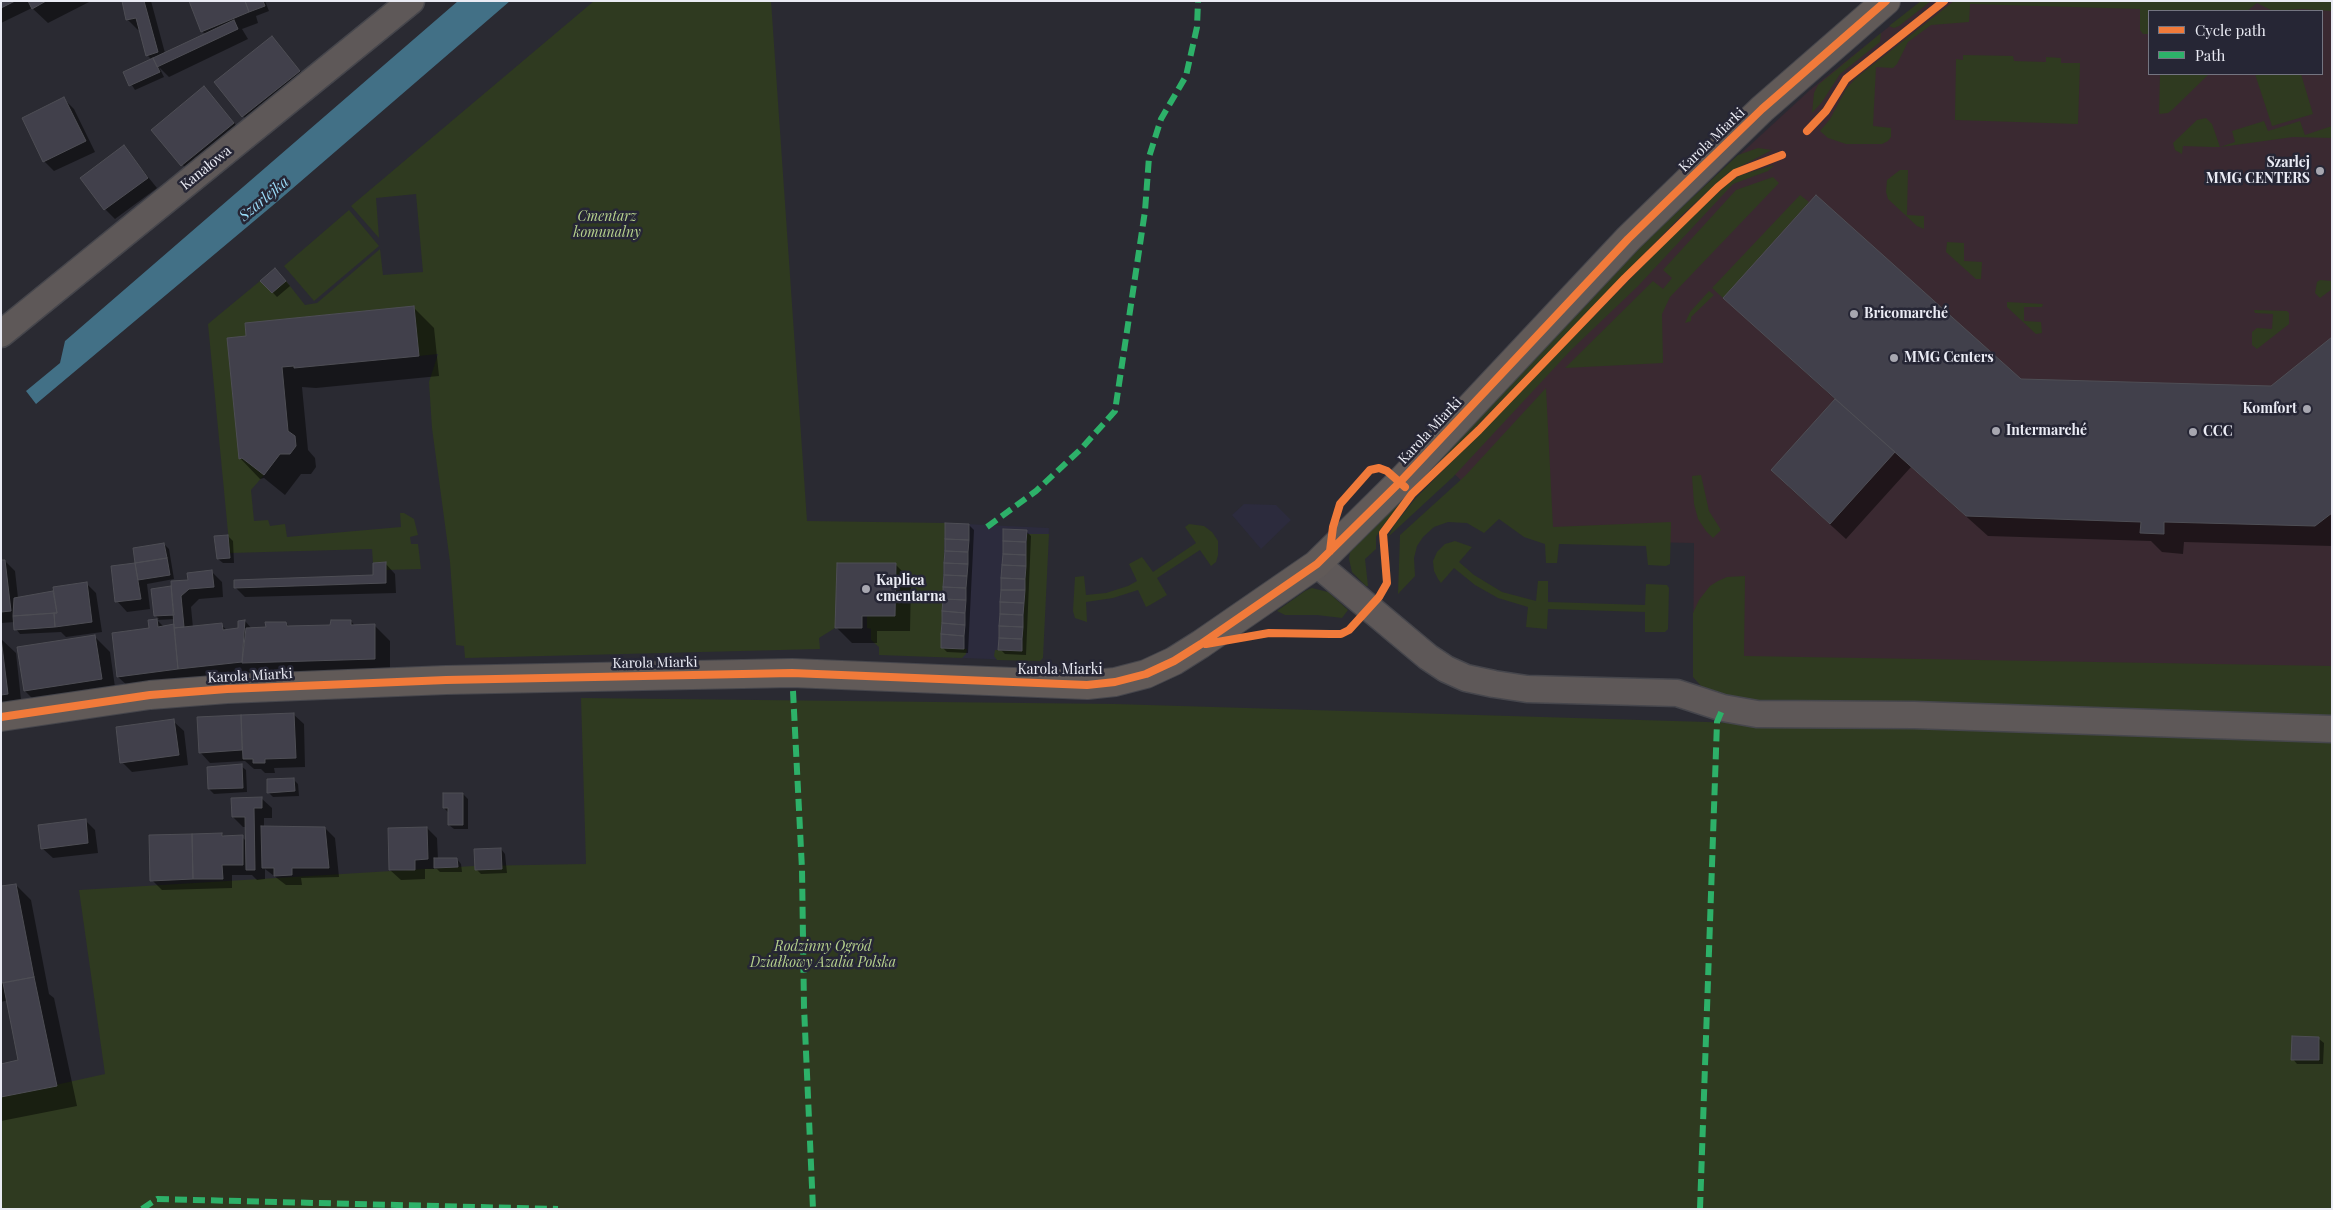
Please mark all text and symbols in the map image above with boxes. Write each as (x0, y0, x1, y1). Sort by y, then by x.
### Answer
legend (2148, 10, 2323, 75)
text: Cycle path (2195, 20, 2266, 40)
text: Path (2195, 45, 2225, 65)
street label: Karola Miarki (1676, 104, 1748, 176)
street label: Kanałowa (177, 142, 235, 194)
place label: Szarlej MMG CENTERS (2206, 155, 2310, 188)
marker: Szarlej MMG CENTERS (2314, 165, 2326, 177)
water label: Szarlejka (235, 173, 293, 225)
park label: Cmentarz komunalny (573, 209, 641, 242)
place label: Bricomarché (1864, 306, 1948, 322)
marker: Bricomarché (1848, 308, 1860, 320)
place label: MMG Centers (1904, 350, 1994, 366)
marker: MMG Centers (1888, 352, 1900, 364)
street label: Karola Miarki (1395, 394, 1465, 468)
place label: Komfort (2243, 401, 2297, 417)
marker: Komfort (2301, 403, 2313, 415)
place label: Intermarché (2006, 423, 2087, 439)
place label: CCC (2203, 424, 2233, 440)
marker: Intermarché (1990, 425, 2002, 437)
marker: CCC (2187, 426, 2199, 438)
place label: Kaplica cmentarna (876, 573, 946, 606)
marker: Kaplica cmentarna (860, 583, 872, 595)
street label: Karola Miarki (612, 654, 698, 672)
street label: Karola Miarki (1017, 662, 1103, 678)
street label: Karola Miarki (207, 665, 293, 687)
park label: Rodzinny Ogród Działkowy Azalia Polska (750, 939, 896, 972)

